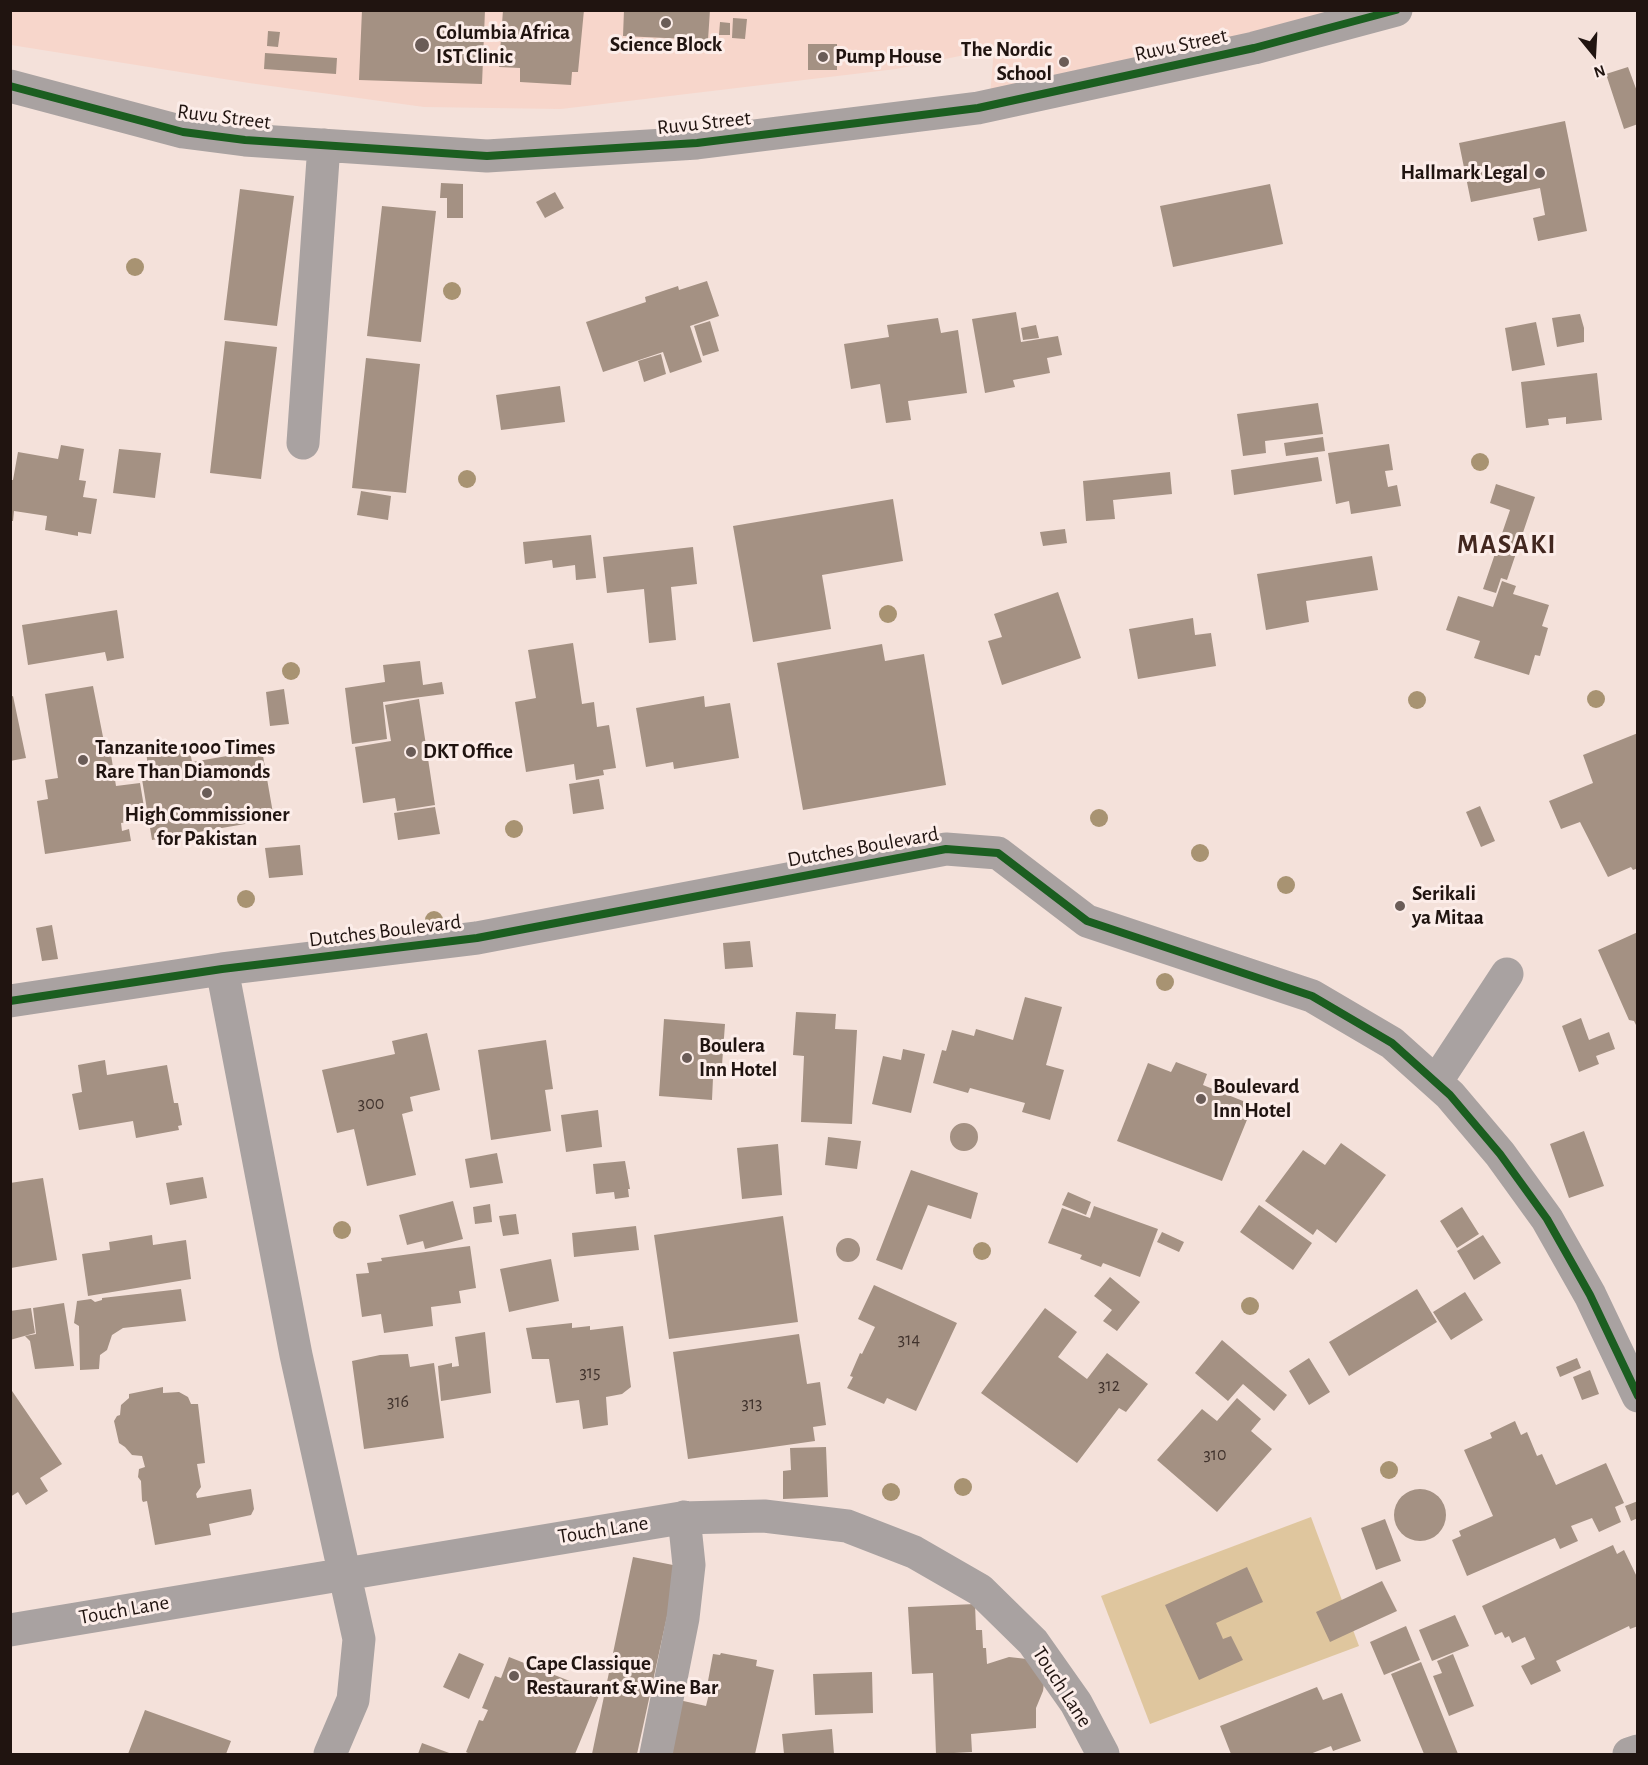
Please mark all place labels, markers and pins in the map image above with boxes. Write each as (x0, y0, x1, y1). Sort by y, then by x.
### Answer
marker: Science Block (659, 16, 673, 30)
place label: Columbia Africa IST Clinic (436, 20, 570, 70)
place label: Science Block (610, 32, 722, 58)
marker: Columbia Africa IST Clinic (413, 36, 431, 54)
place label: The Nordic School (961, 37, 1052, 87)
place label: Pump House (835, 44, 942, 70)
marker: Pump House (816, 50, 830, 64)
marker: The Nordic School (1057, 55, 1071, 69)
place label: Hallmark Legal (1400, 160, 1528, 186)
marker: Hallmark Legal (1533, 166, 1547, 180)
place label: Tanzanite 1000 Times Rare Than Diamonds (95, 735, 275, 785)
place label: DKT Office (423, 739, 513, 765)
marker: DKT Office (404, 745, 418, 759)
marker: Tanzanite 1000 Times Rare Than Diamonds (76, 753, 90, 767)
marker: High Commissioner for Pakistan (200, 786, 214, 800)
place label: High Commissioner for Pakistan (124, 802, 290, 852)
place label: Serikali ya Mitaa (1412, 881, 1484, 931)
marker: Serikali ya Mitaa (1393, 899, 1407, 913)
place label: Boulera Inn Hotel (699, 1033, 777, 1083)
marker: Boulera Inn Hotel (680, 1051, 694, 1065)
place label: Boulevard Inn Hotel (1213, 1074, 1299, 1124)
marker: Boulevard Inn Hotel (1194, 1092, 1208, 1106)
place label: Cape Classique Restaurant & Wine Bar (526, 1651, 718, 1701)
marker: Cape Classique Restaurant & Wine Bar (507, 1669, 521, 1683)

